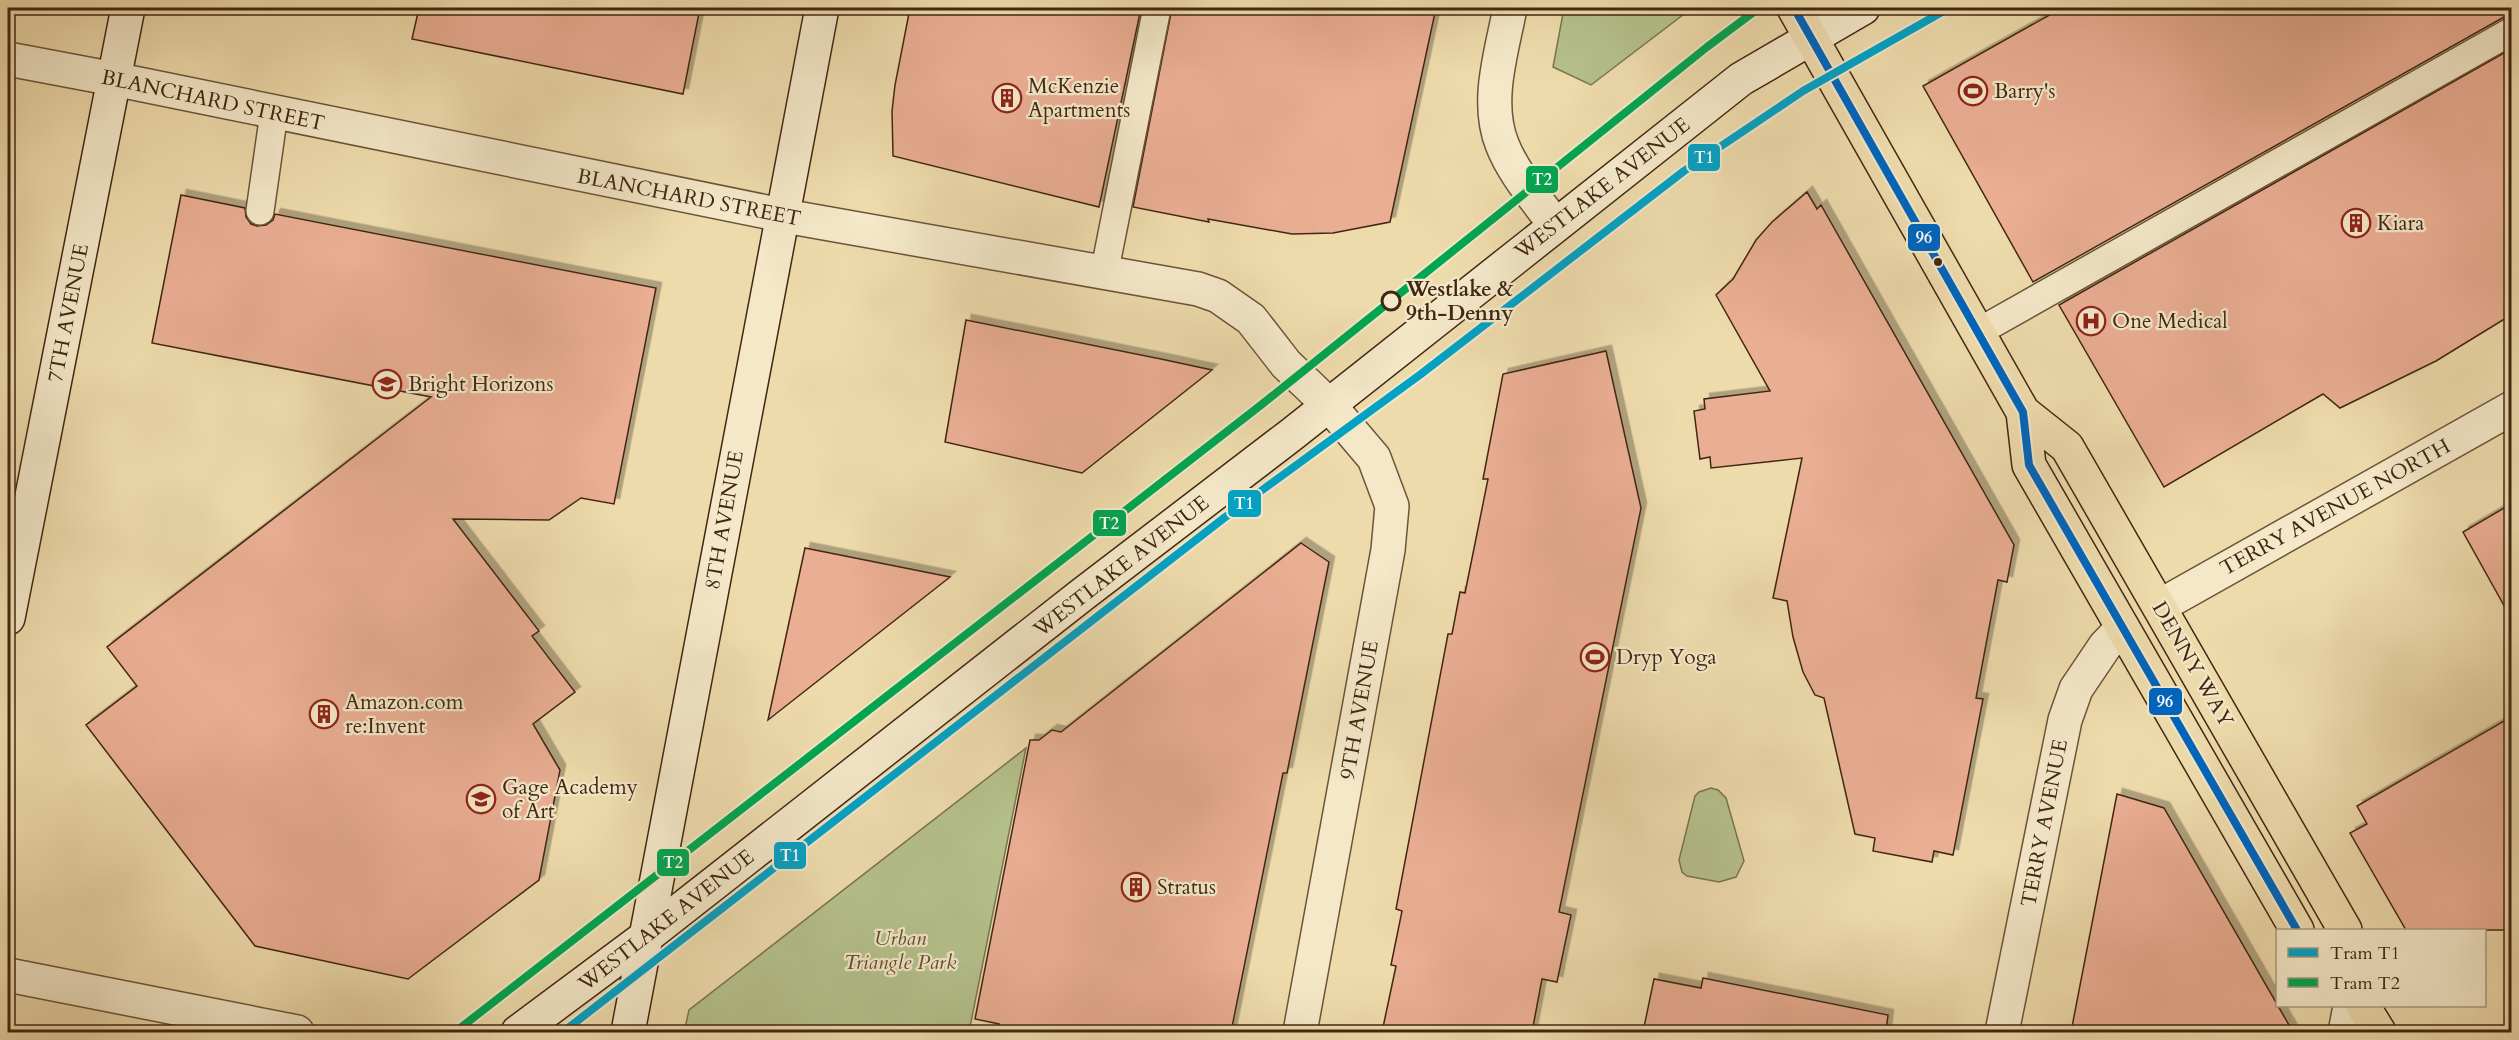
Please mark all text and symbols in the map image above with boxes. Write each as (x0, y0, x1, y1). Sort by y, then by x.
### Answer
street label: BLANCHARD STREET (99, 63, 327, 138)
place label: McKenzie Apartments (1028, 72, 1130, 125)
sports icon: Barry's (1957, 75, 1989, 107)
place label: Barry's (1994, 77, 2056, 106)
building icon: McKenzie Apartments (991, 82, 1023, 114)
street label: WESTLAKE AVENUE (1508, 111, 1696, 267)
line badge: T1 (1687, 143, 1721, 172)
text: T1 (1694, 147, 1714, 169)
street label: BLANCHARD STREET (575, 162, 803, 233)
line badge: T2 (1525, 165, 1559, 194)
text: T2 (1532, 169, 1552, 191)
building icon: Kiara (2340, 207, 2372, 239)
place label: Kiara (2377, 209, 2424, 238)
line badge: 96 (1907, 223, 1941, 252)
text: 96 (1916, 227, 1932, 249)
street label: 7TH AVENUE (41, 241, 96, 385)
unlabelled marker (1932, 256, 1944, 268)
place label: Westlake & 9th-Denny (1405, 275, 1514, 328)
marker: Westlake & 9th-Denny (1381, 291, 1401, 311)
hospital icon: One Medical (2075, 305, 2107, 337)
place label: One Medical (2112, 307, 2228, 336)
school or university icon: Bright Horizons (371, 368, 403, 400)
place label: Bright Horizons (408, 370, 554, 399)
street label: TERRY AVENUE NORTH (2215, 432, 2456, 583)
street label: 8TH AVENUE (698, 448, 751, 592)
street label: WESTLAKE AVENUE (1027, 489, 1215, 645)
line badge: T1 (1227, 489, 1262, 518)
text: T1 (1234, 493, 1254, 515)
line badge: T2 (1092, 509, 1127, 537)
text: T2 (1099, 513, 1119, 535)
street label: DENNY WAY (2145, 596, 2241, 733)
street label: 9TH AVENUE (1333, 638, 1386, 782)
sports icon: Dryp Yoga (1579, 641, 1611, 673)
place label: Dryp Yoga (1616, 643, 1717, 672)
line badge: 96 (2148, 687, 2183, 716)
place label: Amazon.com re:Invent (345, 688, 464, 741)
text: 96 (2157, 691, 2173, 713)
building icon: Amazon.com re:Invent (308, 698, 340, 730)
street label: TERRY AVENUE (2014, 737, 2075, 909)
place label: Gage Academy of Art (502, 773, 638, 826)
school or university icon: Gage Academy of Art (465, 783, 497, 815)
line badge: T1 (773, 841, 807, 870)
street label: WESTLAKE AVENUE (572, 843, 760, 999)
text: T1 (780, 845, 800, 867)
line badge: T2 (656, 848, 690, 877)
text: T2 (663, 852, 683, 874)
building icon: Stratus (1120, 871, 1152, 903)
place label: Stratus (1157, 873, 1216, 902)
park label: Urban Triangle Park (844, 924, 957, 977)
legend (2276, 929, 2486, 1007)
text: Tram T1 (2330, 941, 2400, 966)
text: Tram T2 (2330, 971, 2400, 996)

